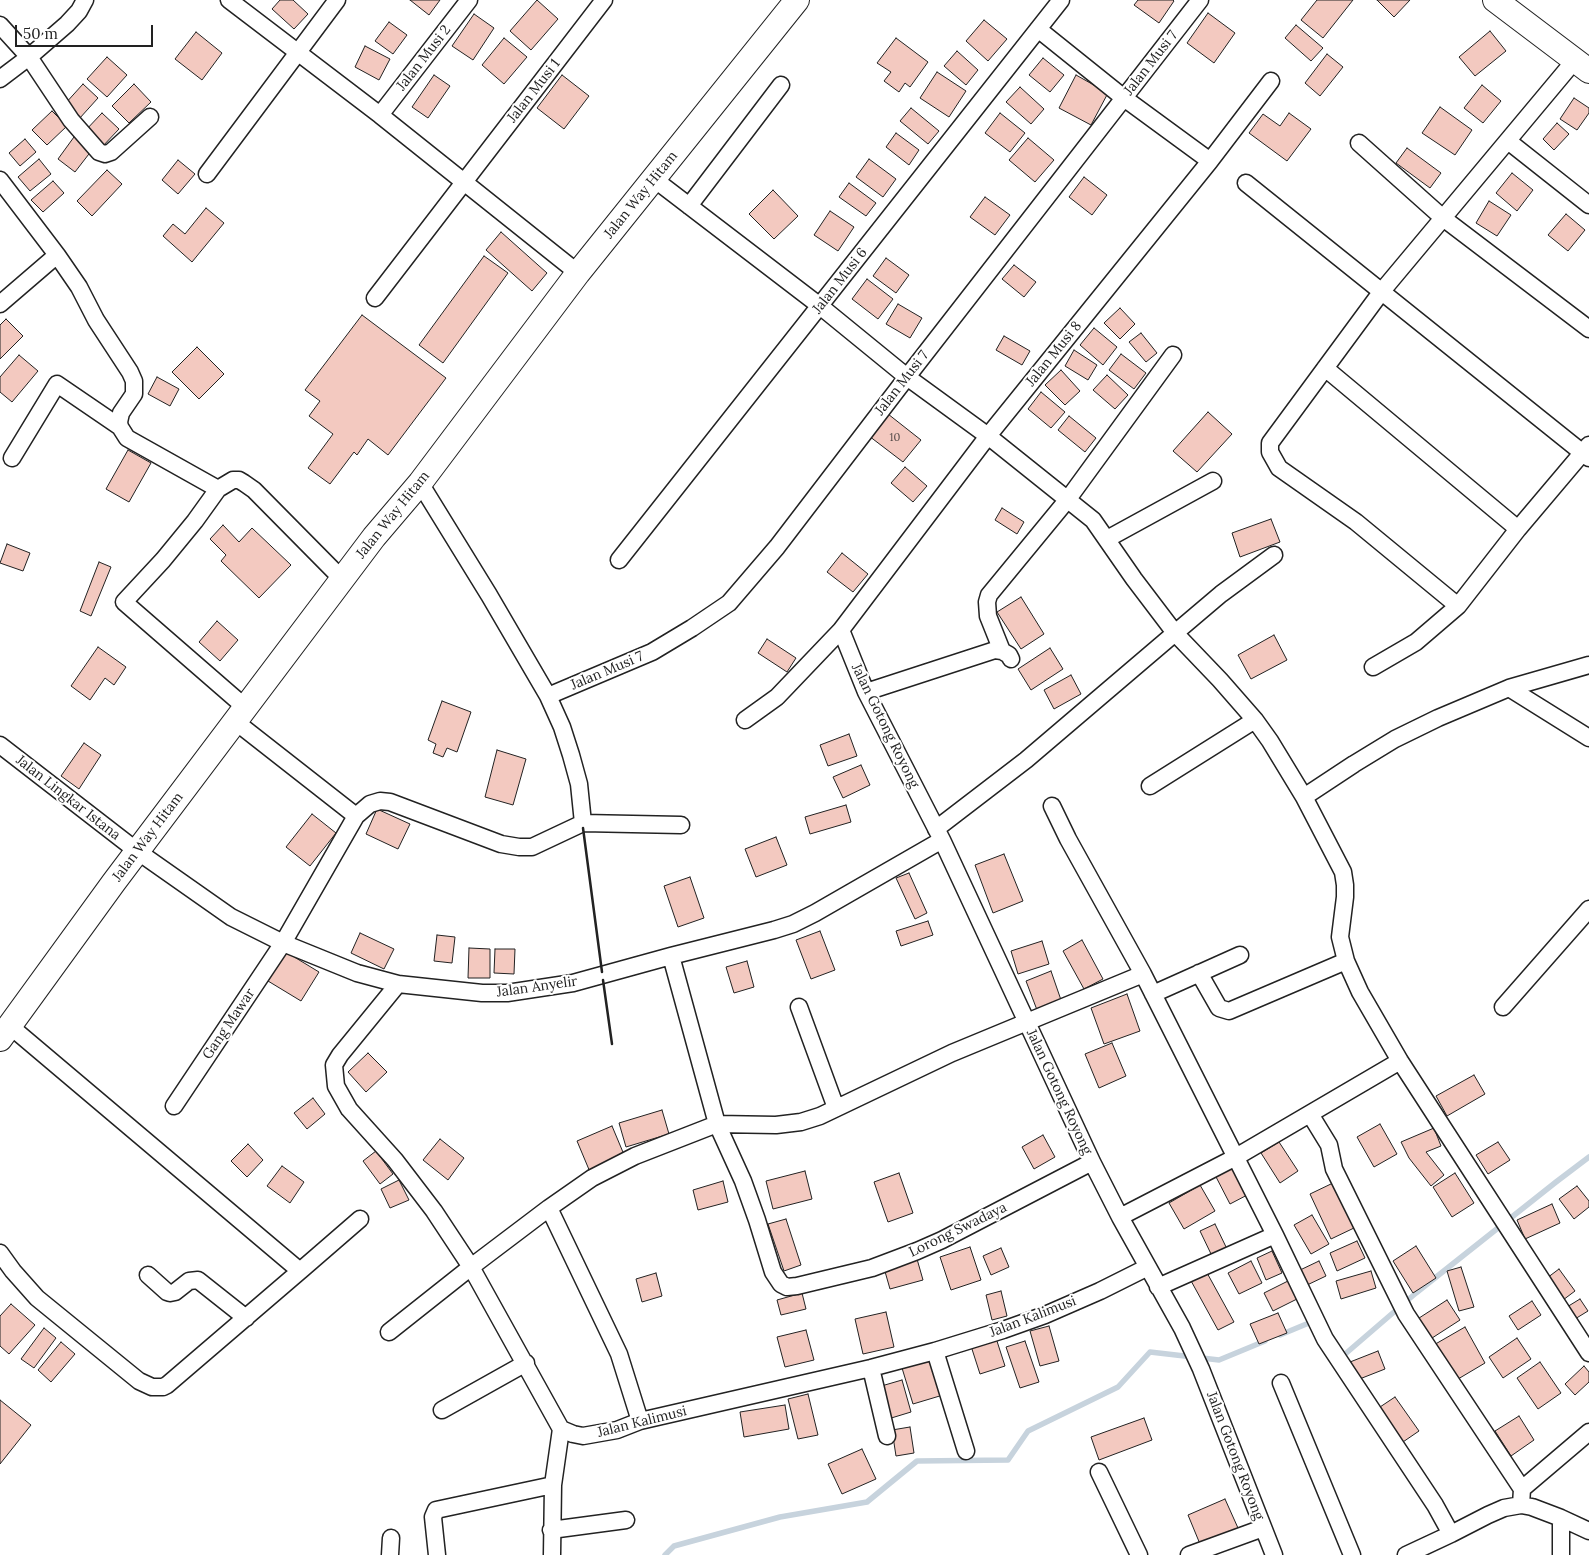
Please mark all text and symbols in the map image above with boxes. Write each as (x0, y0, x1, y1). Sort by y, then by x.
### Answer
scale bar (18, 15, 155, 47)
street label: Jalan Musi 2 (393, 22, 455, 94)
text: 50 m (23, 24, 58, 43)
street label: Jalan Musi 7 (1121, 27, 1181, 99)
street label: Jalan Musi 1 (504, 56, 564, 126)
street label: Jalan Way Hitam (601, 148, 681, 242)
street label: Jalan Musi 6 (809, 245, 871, 317)
street label: Jalan Musi 8 (1023, 318, 1085, 390)
street label: Jalan Musi 7 (872, 347, 932, 419)
house number: 10 (890, 431, 900, 445)
street label: Jalan Way Hitam (353, 468, 433, 562)
street label: Jalan Musi 7 (568, 648, 646, 694)
street label: Jalan Gotong Royong (848, 661, 922, 791)
street label: Jalan Lingkar Istana (12, 752, 124, 844)
street label: Jalan Way Hitam (109, 789, 187, 885)
street label: Jalan Anyelir (496, 973, 578, 1001)
street label: Gang Mawar (199, 985, 259, 1063)
street label: Jalan Gotong Royong (1023, 1027, 1095, 1157)
street label: Lorong Swadaya (906, 1199, 1010, 1261)
street label: Jalan Kalimusi (987, 1293, 1079, 1341)
street label: Jalan Gotong Royong (1203, 1389, 1267, 1523)
street label: Jalan Kalimusi (596, 1403, 688, 1441)

